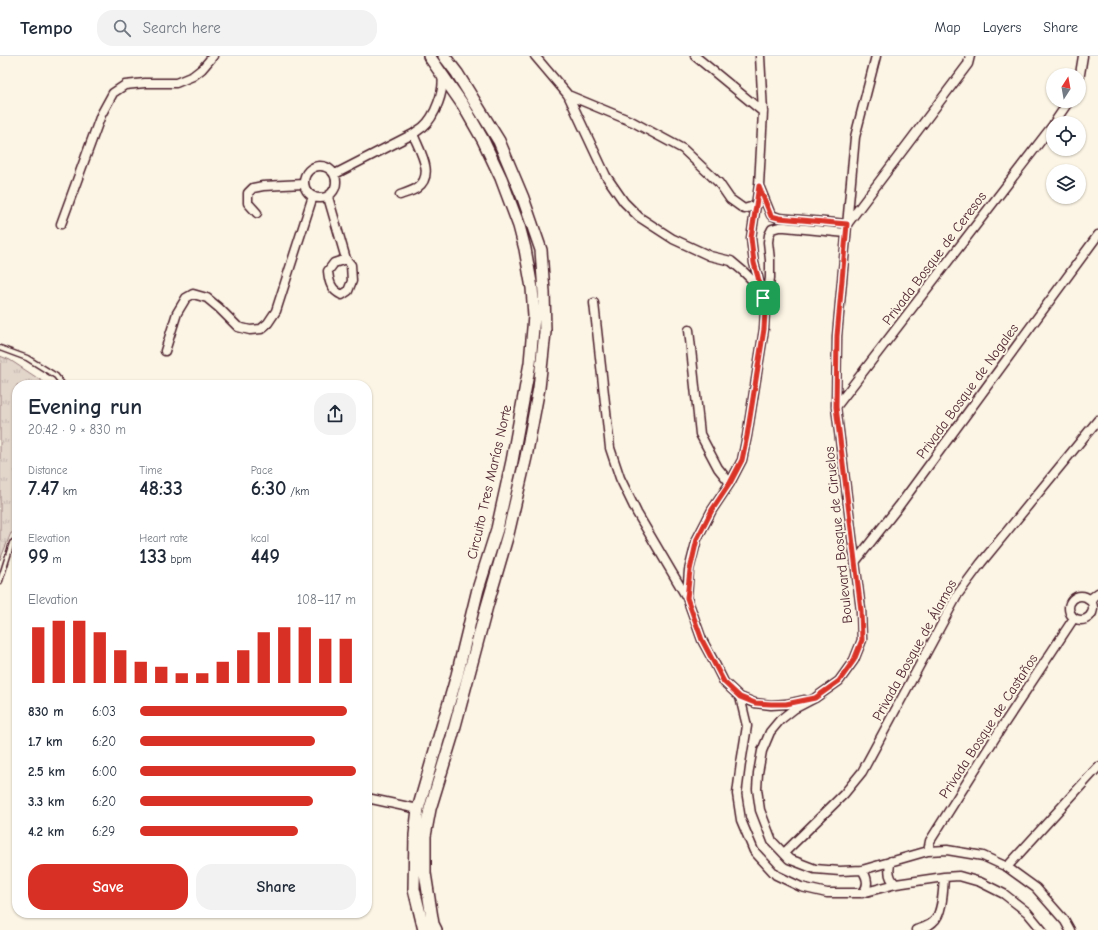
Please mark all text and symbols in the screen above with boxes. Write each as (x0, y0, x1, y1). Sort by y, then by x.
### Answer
search box (97, 10, 377, 46)
text: Tempo (20, 17, 73, 39)
icon: search (111, 17, 133, 39)
text: Search here (143, 19, 221, 37)
text: Map (934, 19, 961, 36)
text: Layers (983, 19, 1021, 36)
text: Share (1043, 19, 1078, 36)
north arrow (1046, 68, 1086, 108)
map controls (1046, 68, 1086, 204)
button: locate (1046, 116, 1086, 156)
button: layers (1046, 164, 1086, 204)
street label: Privada Bosque de Ceresos (879, 188, 990, 328)
pin (746, 281, 780, 315)
icon: arrive (752, 287, 774, 309)
street label: Privada Bosque de Nogales (913, 320, 1022, 462)
button: share (314, 393, 356, 435)
text: Evening run (28, 394, 142, 420)
street label: Circuito Tres Marías Norte (463, 403, 516, 561)
text: 20:42 · 9 × 830 m (28, 422, 126, 437)
street label: Boulevard Bosque de Ciruelos (821, 445, 856, 624)
text: Distance (28, 464, 67, 477)
text: Time (139, 464, 162, 477)
text: Pace (251, 464, 273, 477)
text: 7.47 (28, 477, 59, 500)
text: 48:33 (139, 477, 183, 500)
text: 6:30 (251, 477, 287, 500)
text: km (59, 485, 77, 498)
text: /km (287, 485, 309, 498)
text: Elevation (28, 532, 70, 545)
text: Heart rate (139, 532, 188, 545)
text: kcal (251, 532, 269, 545)
text: 99 (28, 545, 49, 568)
text: 133 (139, 545, 167, 568)
text: 449 (251, 545, 280, 568)
text: m (49, 553, 62, 566)
text: bpm (167, 553, 191, 566)
street label: Privada Bosque de Álamos (869, 577, 960, 724)
text: Elevation (28, 592, 78, 607)
text: 108–117 m (297, 592, 356, 607)
street label: Privada Bosque de Castaños (935, 651, 1042, 802)
text: 830 m (28, 704, 63, 719)
text: 6:03 (92, 704, 116, 719)
text: 1.7 km (28, 734, 63, 749)
text: 6:20 (92, 734, 116, 749)
text: 2.5 km (28, 764, 65, 779)
text: 6:00 (92, 764, 117, 779)
text: 3.3 km (28, 794, 64, 809)
text: 6:20 (92, 794, 116, 809)
text: 4.2 km (28, 824, 64, 839)
text: 6:29 (92, 824, 115, 839)
button: Save (28, 864, 188, 910)
button: Share (196, 864, 356, 910)

